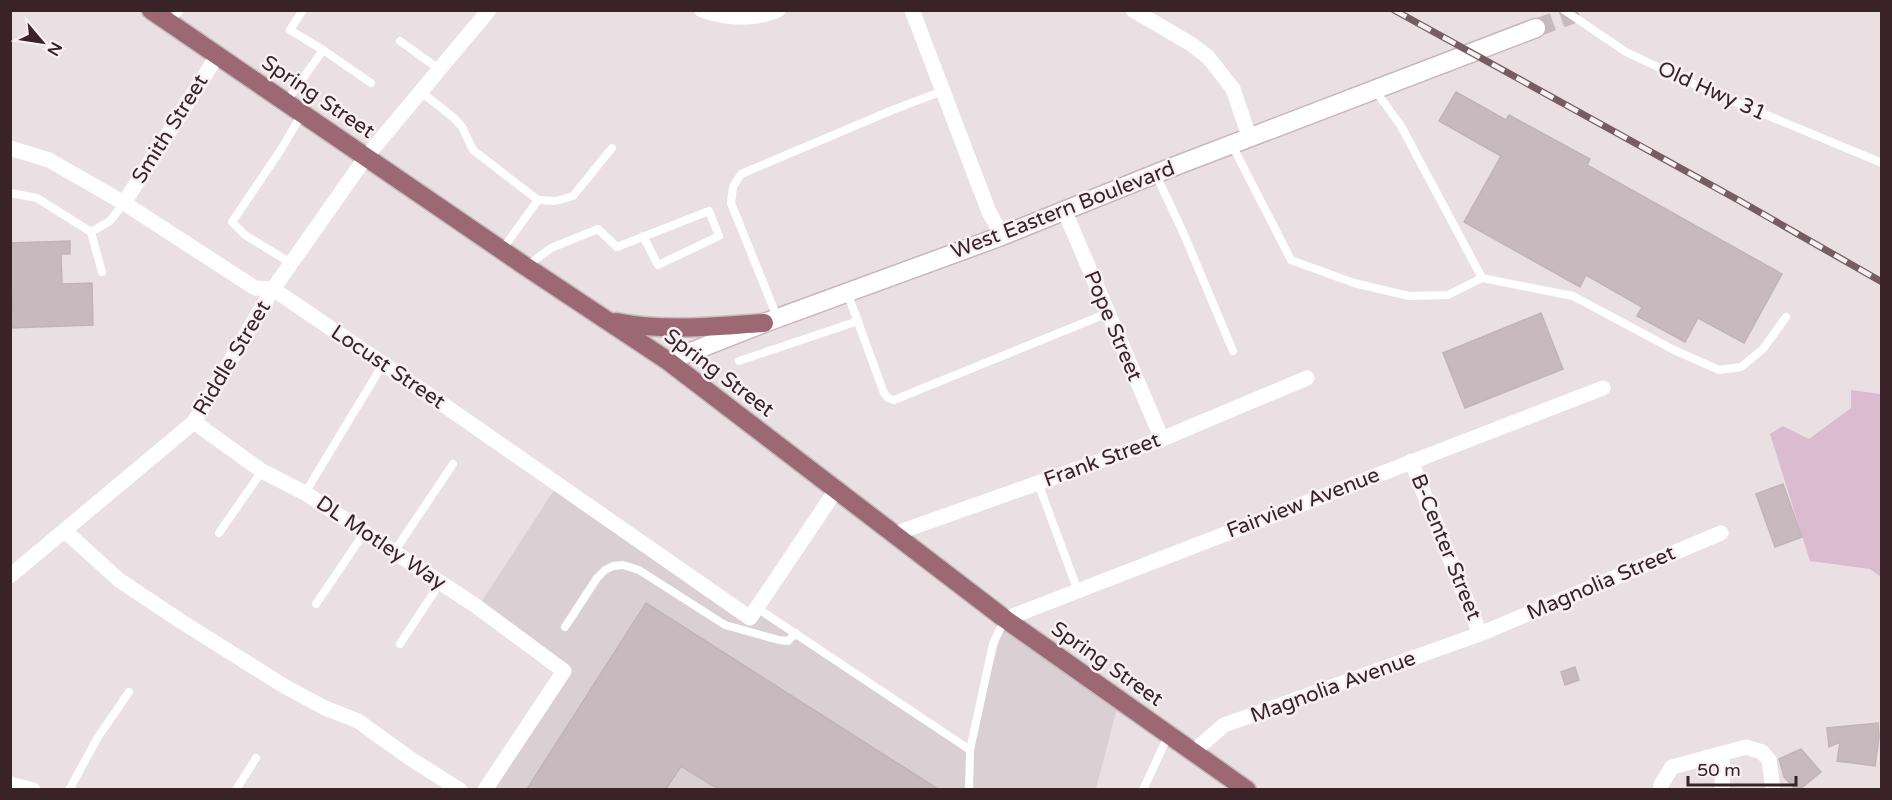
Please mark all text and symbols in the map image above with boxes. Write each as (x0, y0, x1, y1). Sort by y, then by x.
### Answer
north arrow (12, 12, 72, 72)
text: N (42, 38, 66, 59)
street label: Spring Street (257, 50, 379, 144)
street label: Old Hwy 31 (1654, 56, 1770, 126)
street label: Smith Street (127, 70, 213, 188)
street label: West Eastern Boulevard (948, 156, 1178, 264)
street label: Pope Street (1079, 267, 1147, 385)
street label: Riddle Street (188, 296, 276, 420)
street label: Locust Street (326, 320, 450, 414)
street label: Spring Street (659, 324, 779, 422)
street label: Frank Street (1041, 427, 1163, 493)
street label: Fairview Avenue (1223, 462, 1383, 544)
street label: B-Center Street (1405, 470, 1487, 624)
street label: DL Motley Way (311, 490, 451, 596)
street label: Magnolia Street (1523, 541, 1679, 625)
street label: Spring Street (1046, 616, 1168, 712)
street label: Magnolia Avenue (1247, 645, 1419, 728)
scale bar (1688, 749, 1796, 787)
text: 50 m (1697, 759, 1741, 781)

